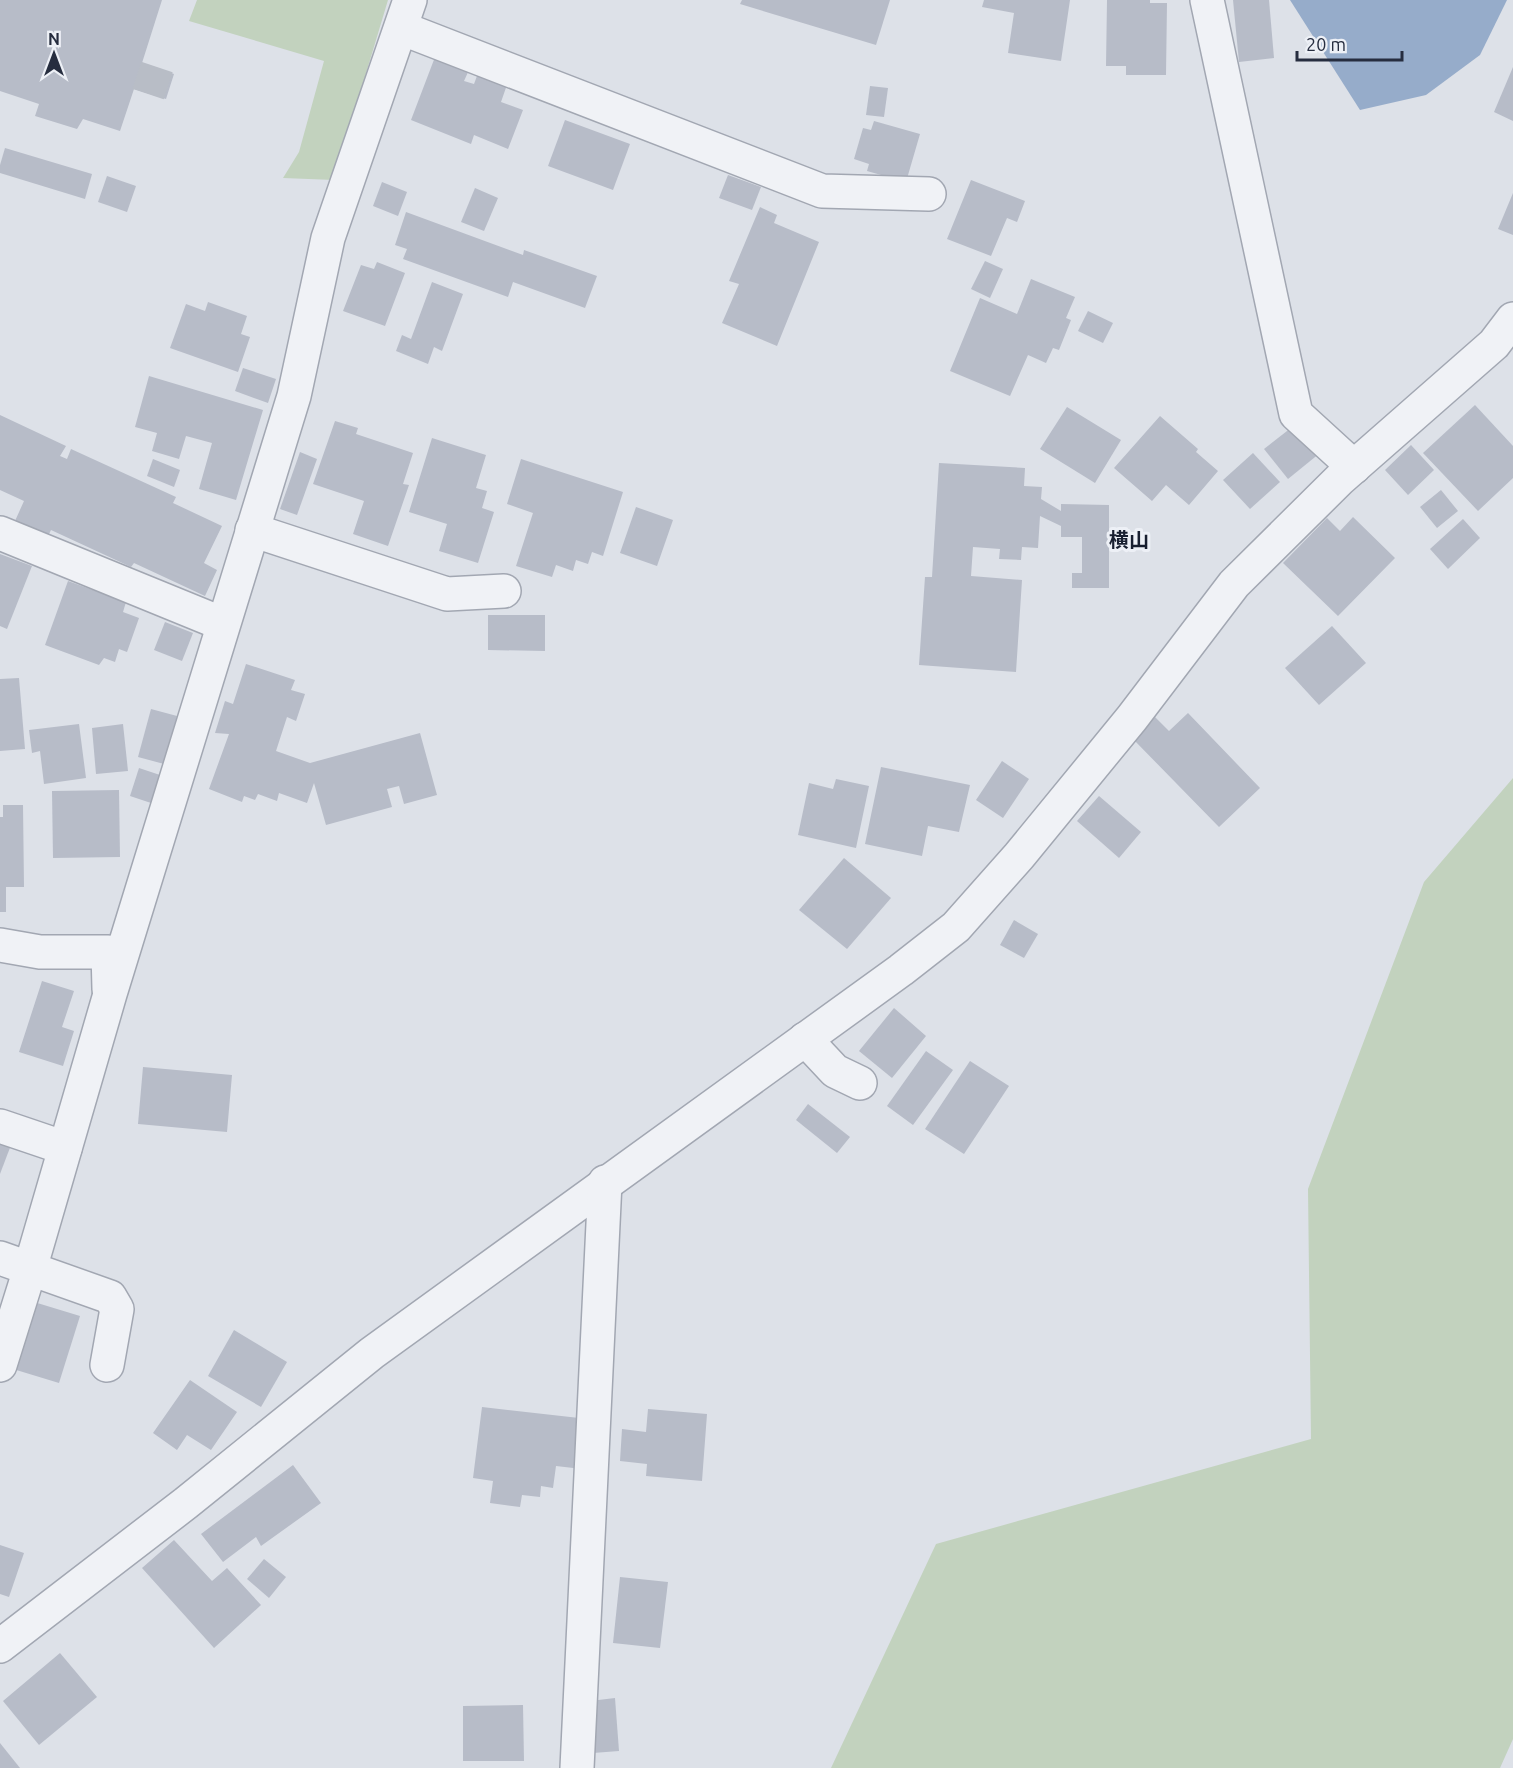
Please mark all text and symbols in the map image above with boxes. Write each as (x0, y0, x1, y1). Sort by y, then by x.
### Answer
north arrow (24, 24, 84, 84)
scale bar (1297, 24, 1402, 62)
text: N (48, 30, 60, 48)
text: 20 m (1306, 34, 1346, 54)
district label: 横山 (1109, 528, 1149, 551)

